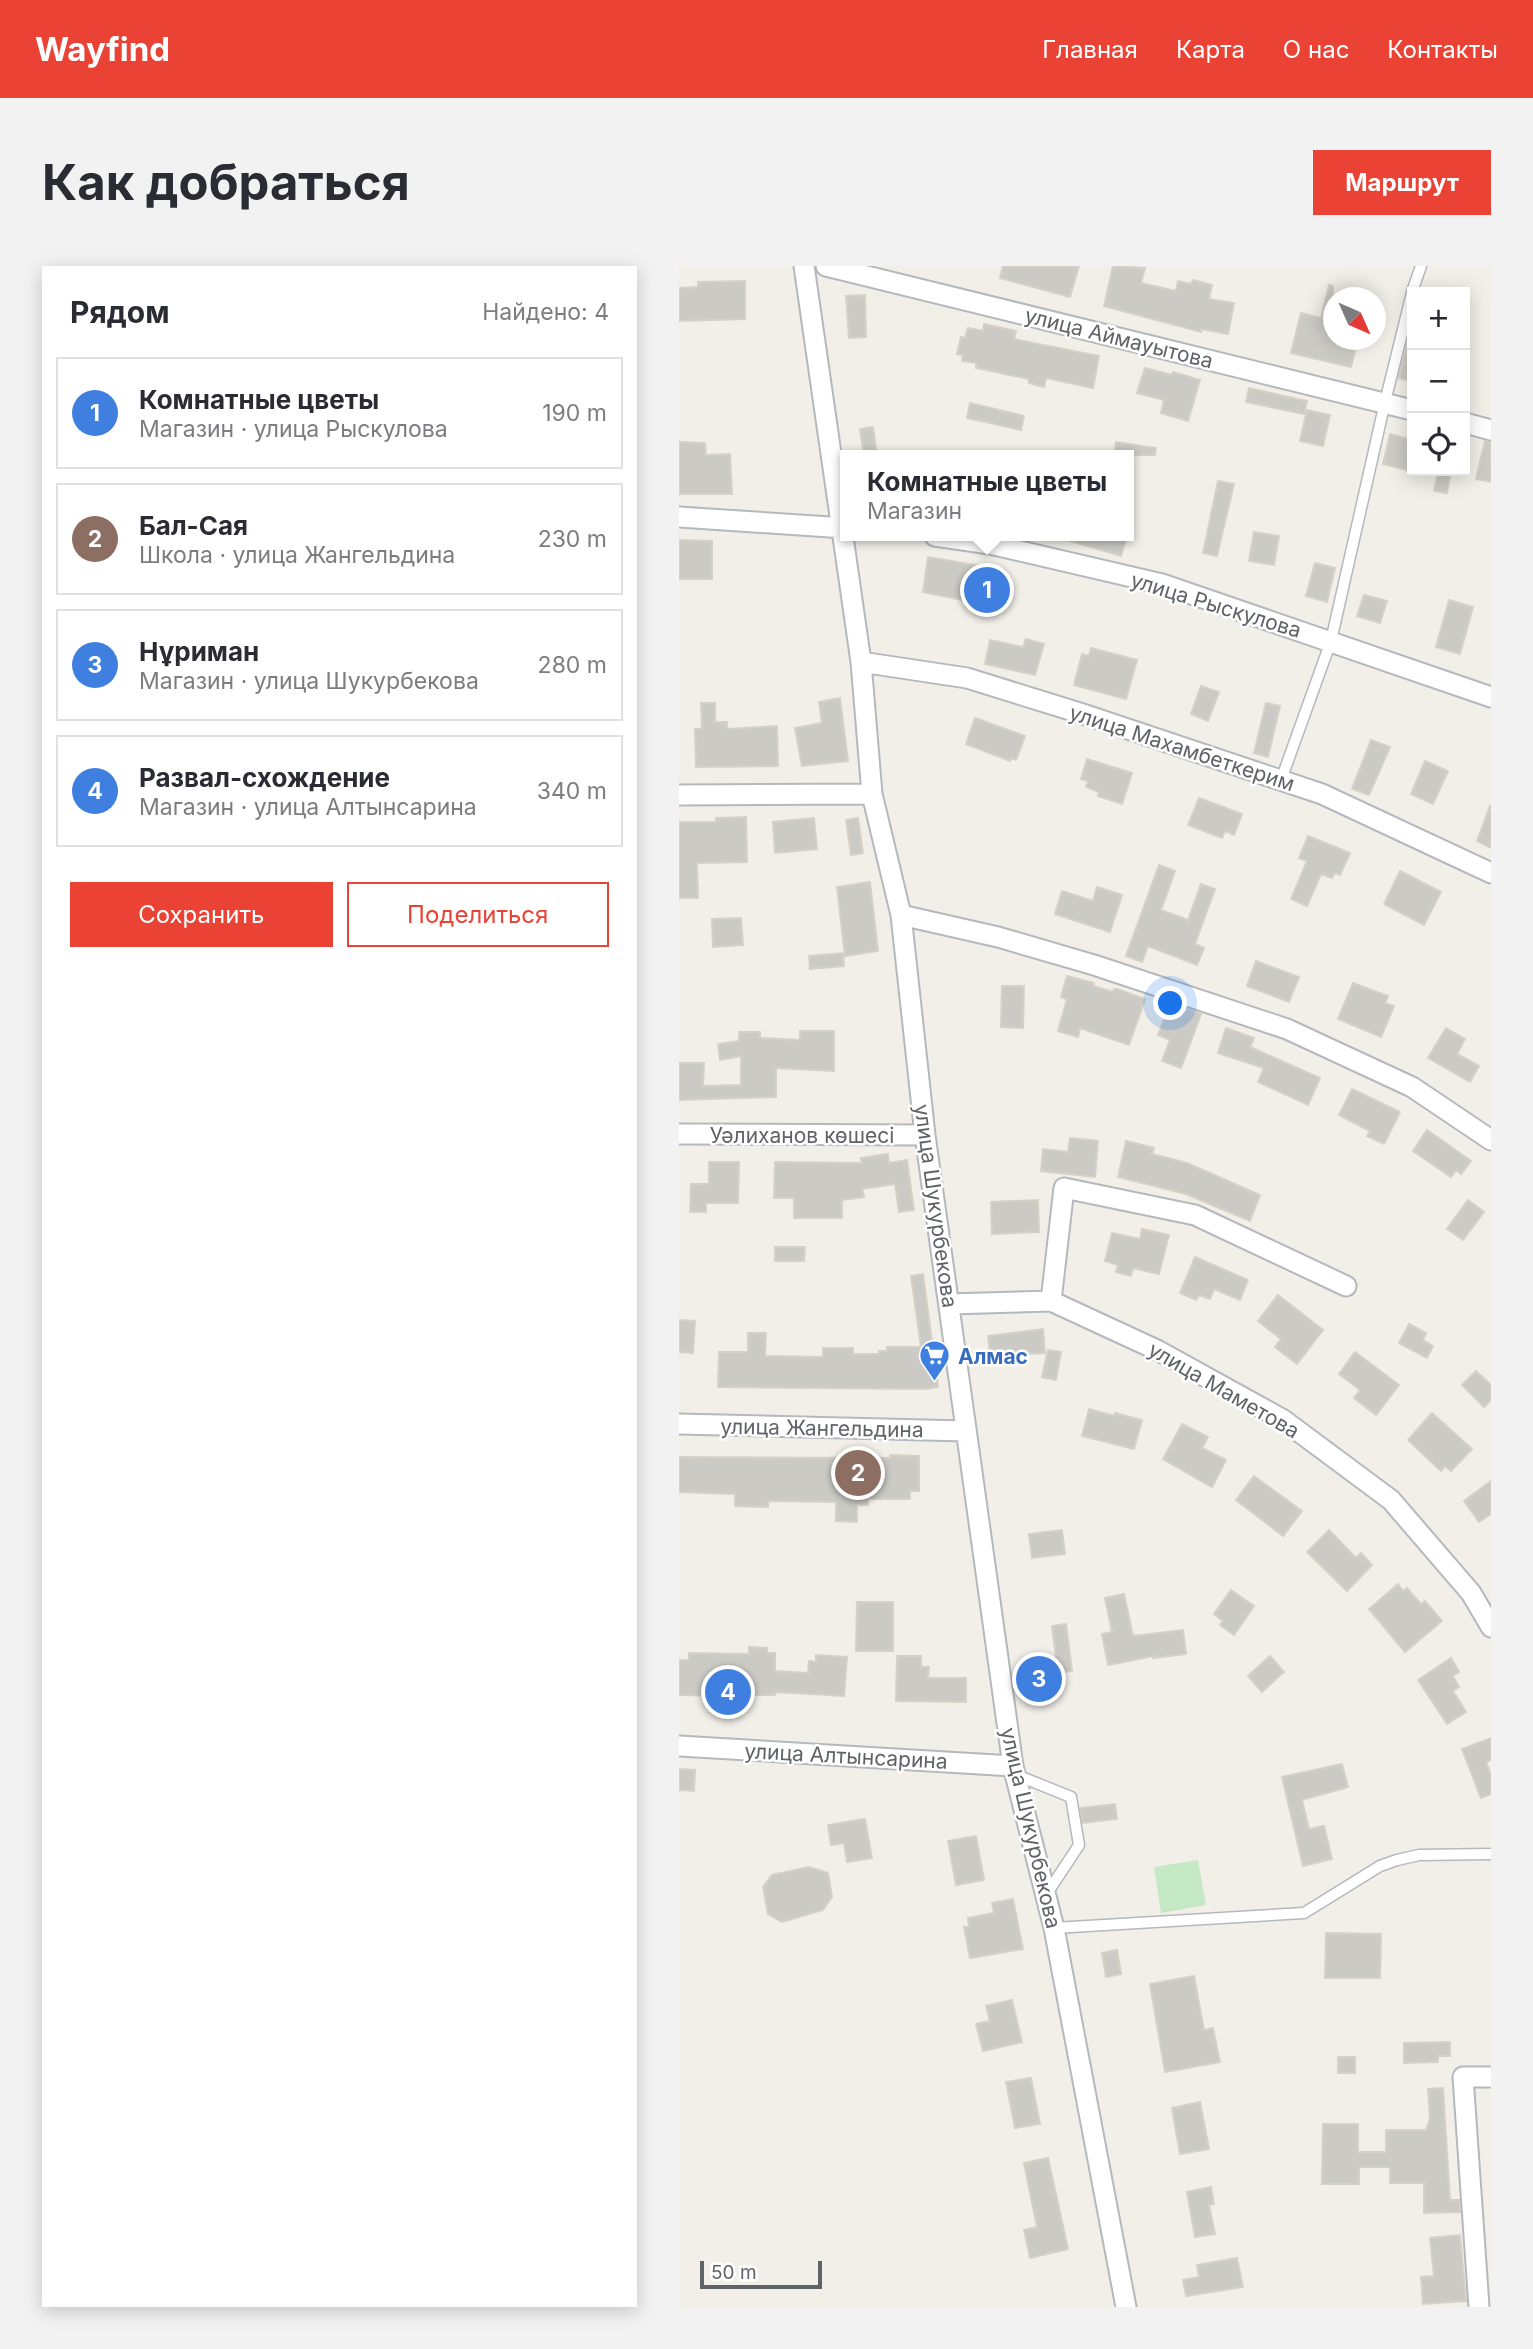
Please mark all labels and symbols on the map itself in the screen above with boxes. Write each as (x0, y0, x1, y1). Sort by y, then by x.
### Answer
north arrow (1323, 287, 1386, 350)
street label: улица Аймауытова (1022, 303, 1216, 373)
pin: 1 (964, 564, 1010, 616)
street label: улица Рыскулова (1128, 567, 1304, 643)
street label: улица Махамбеткерим (1066, 700, 1298, 796)
your location (1153, 986, 1187, 1020)
street label: улица Шукурбекова (909, 1103, 963, 1309)
street label: Уәлиханов көшесі (710, 1123, 894, 1148)
street label: улица Маметова (1144, 1337, 1304, 1443)
supermarket icon: Алмас (918, 1339, 952, 1383)
place label: Алмас (958, 1344, 1028, 1369)
street label: улица Жангельдина (720, 1414, 924, 1442)
pin: 2 (835, 1447, 881, 1499)
pin: 3 (1016, 1653, 1062, 1705)
pin: 4 (705, 1666, 751, 1718)
street label: улица Шукурбекова (996, 1725, 1066, 1931)
street label: улица Алтынсарина (744, 1738, 948, 1774)
scale bar (700, 2258, 823, 2290)

